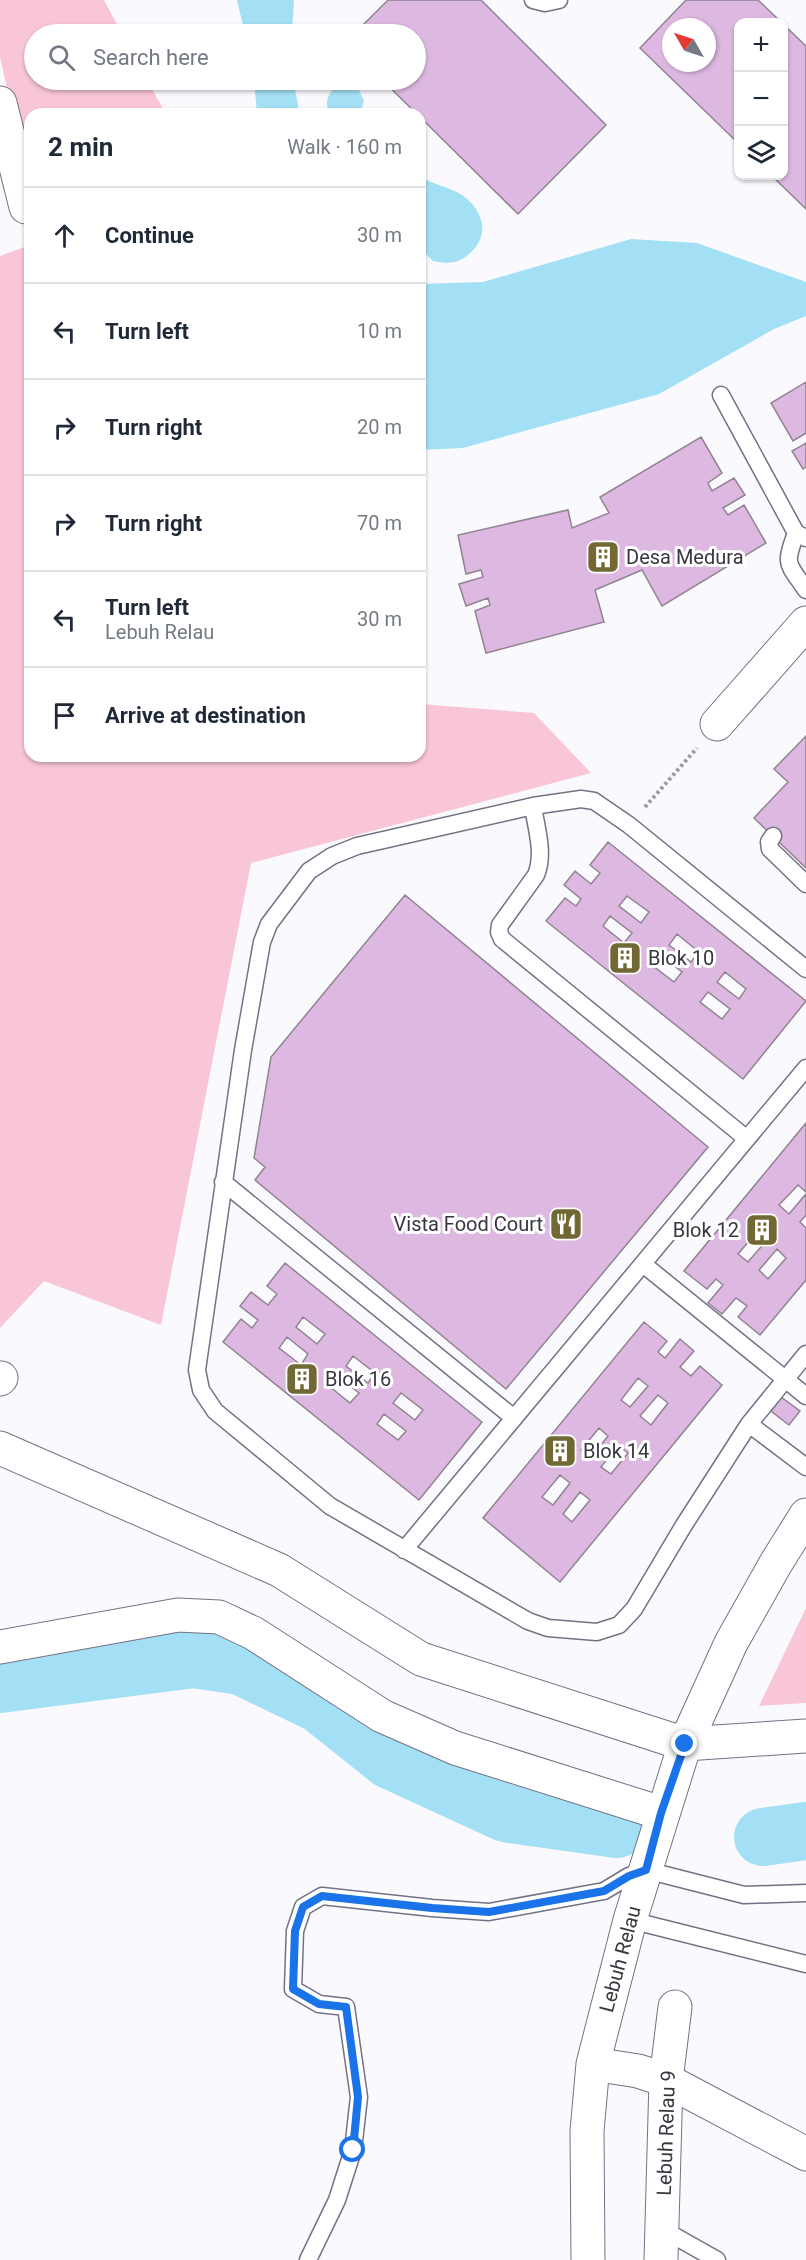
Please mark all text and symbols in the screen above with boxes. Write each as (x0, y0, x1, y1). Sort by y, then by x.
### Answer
north arrow (662, 18, 716, 72)
map controls (734, 18, 788, 180)
button: + (734, 18, 788, 72)
search box (24, 24, 426, 90)
icon: search (45, 41, 78, 74)
text: Search here (93, 45, 209, 70)
button: − (734, 72, 788, 126)
button: layers (734, 126, 788, 180)
text: 2 min (48, 132, 113, 162)
text: Walk · 160 m (287, 135, 402, 159)
icon: ahead (48, 219, 81, 252)
text: Continue (105, 223, 194, 248)
text: 30 m (357, 223, 402, 247)
icon: left (48, 315, 81, 348)
text: Turn left (105, 319, 189, 344)
text: 10 m (357, 319, 402, 343)
icon: right (48, 411, 81, 444)
text: Turn right (105, 415, 202, 440)
text: 20 m (357, 415, 402, 439)
icon: right (48, 507, 81, 540)
text: Turn right (105, 511, 202, 536)
text: 70 m (357, 511, 402, 535)
building icon: Desa Medura (585, 539, 621, 575)
place label: Desa Medura (626, 545, 744, 569)
text: Turn left (105, 595, 189, 620)
icon: left (48, 603, 81, 636)
text: 30 m (357, 607, 402, 631)
text: Lebuh Relau (105, 620, 214, 644)
icon: arrive (48, 699, 81, 732)
text: Arrive at destination (105, 703, 306, 728)
building icon: Blok 10 (607, 940, 643, 976)
place label: Blok 10 (648, 946, 714, 970)
restaurant icon: Vista Food Court (548, 1206, 584, 1242)
place label: Vista Food Court (394, 1212, 543, 1236)
building icon: Blok 12 (744, 1212, 780, 1248)
place label: Blok 12 (673, 1218, 739, 1242)
building icon: Blok 16 (284, 1361, 320, 1397)
place label: Blok 16 (325, 1367, 391, 1391)
building icon: Blok 14 (542, 1433, 578, 1469)
place label: Blok 14 (583, 1439, 649, 1463)
route end (671, 1730, 697, 1756)
street label: Lebuh Relau (594, 1903, 646, 2015)
street label: Lebuh Relau 9 (652, 2070, 680, 2196)
route start (339, 2136, 365, 2162)

